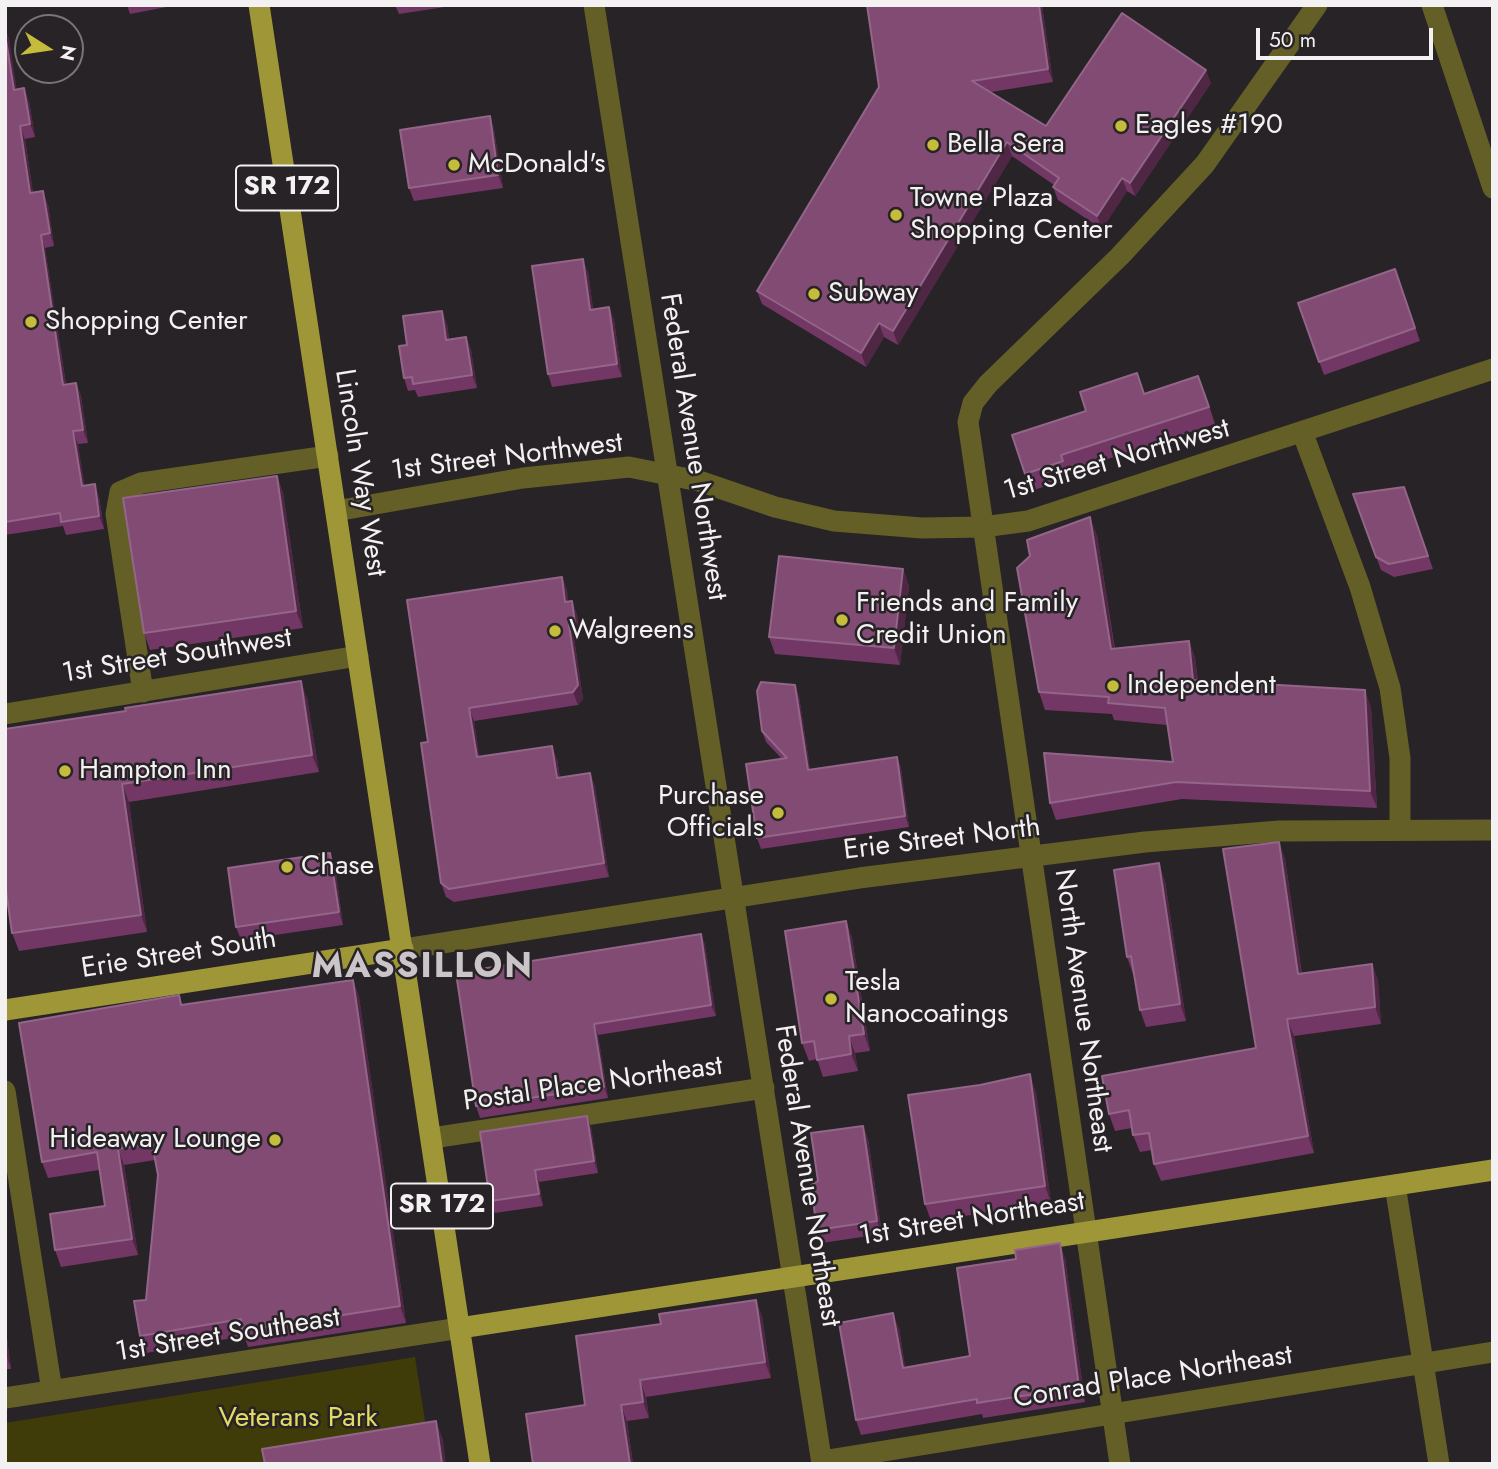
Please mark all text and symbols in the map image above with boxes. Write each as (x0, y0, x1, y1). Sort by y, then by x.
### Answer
north arrow (14, 14, 84, 84)
scale bar (1260, 14, 1437, 58)
text: 50 m (1269, 25, 1316, 55)
text: N (53, 43, 83, 63)
place label: Eagles #190 (1135, 109, 1283, 143)
marker: Eagles #190 (1113, 118, 1129, 134)
place label: Bella Sera (947, 128, 1065, 162)
marker: Bella Sera (925, 137, 941, 153)
place label: McDonald's (468, 148, 605, 182)
marker: McDonald's (446, 157, 462, 173)
road number: SR 172 (236, 166, 338, 210)
place label: Towne Plaza Shopping Center (910, 182, 1113, 248)
marker: Towne Plaza Shopping Center (888, 207, 904, 223)
place label: Subway (828, 277, 918, 311)
marker: Subway (806, 286, 822, 302)
street label: Federal Avenue Northwest (651, 291, 733, 603)
place label: Shopping Center (45, 305, 248, 339)
marker: Shopping Center (23, 314, 39, 330)
street label: Lincoln Way West (326, 367, 392, 579)
street label: 1st Street Northwest (1000, 413, 1234, 509)
street label: 1st Street Northwest (389, 427, 625, 489)
place label: Friends and Family Credit Union (856, 587, 1078, 653)
marker: Friends and Family Credit Union (834, 612, 850, 628)
place label: Walgreens (569, 614, 694, 648)
street label: 1st Street Southwest (60, 622, 294, 692)
marker: Walgreens (547, 623, 563, 639)
place label: Independent (1127, 669, 1276, 703)
marker: Independent (1105, 678, 1121, 694)
place label: Hampton Inn (79, 754, 232, 788)
marker: Hampton Inn (57, 763, 73, 779)
place label: Purchase Officials (658, 780, 764, 846)
marker: Purchase Officials (770, 805, 786, 821)
street label: Erie Street North (842, 811, 1042, 869)
place label: Chase (301, 850, 374, 884)
marker: Chase (279, 859, 295, 875)
street label: North Avenue Northeast (1045, 867, 1119, 1155)
street label: Erie Street South (79, 923, 279, 987)
district label: MASSILLON (313, 948, 533, 990)
place label: Tesla Nanocoatings (845, 966, 1008, 1032)
marker: Tesla Nanocoatings (823, 991, 839, 1007)
street label: Federal Avenue Northeast (766, 1023, 846, 1329)
street label: Postal Place Northeast (461, 1050, 725, 1120)
place label: Hideaway Lounge (49, 1123, 261, 1157)
marker: Hideaway Lounge (267, 1132, 283, 1148)
road number: SR 172 (391, 1184, 493, 1228)
street label: 1st Street Northeast (857, 1186, 1087, 1254)
street label: 1st Street Southeast (113, 1302, 343, 1370)
street label: Conrad Place Northeast (1011, 1339, 1295, 1417)
park label: Veterans Park (218, 1402, 378, 1436)

